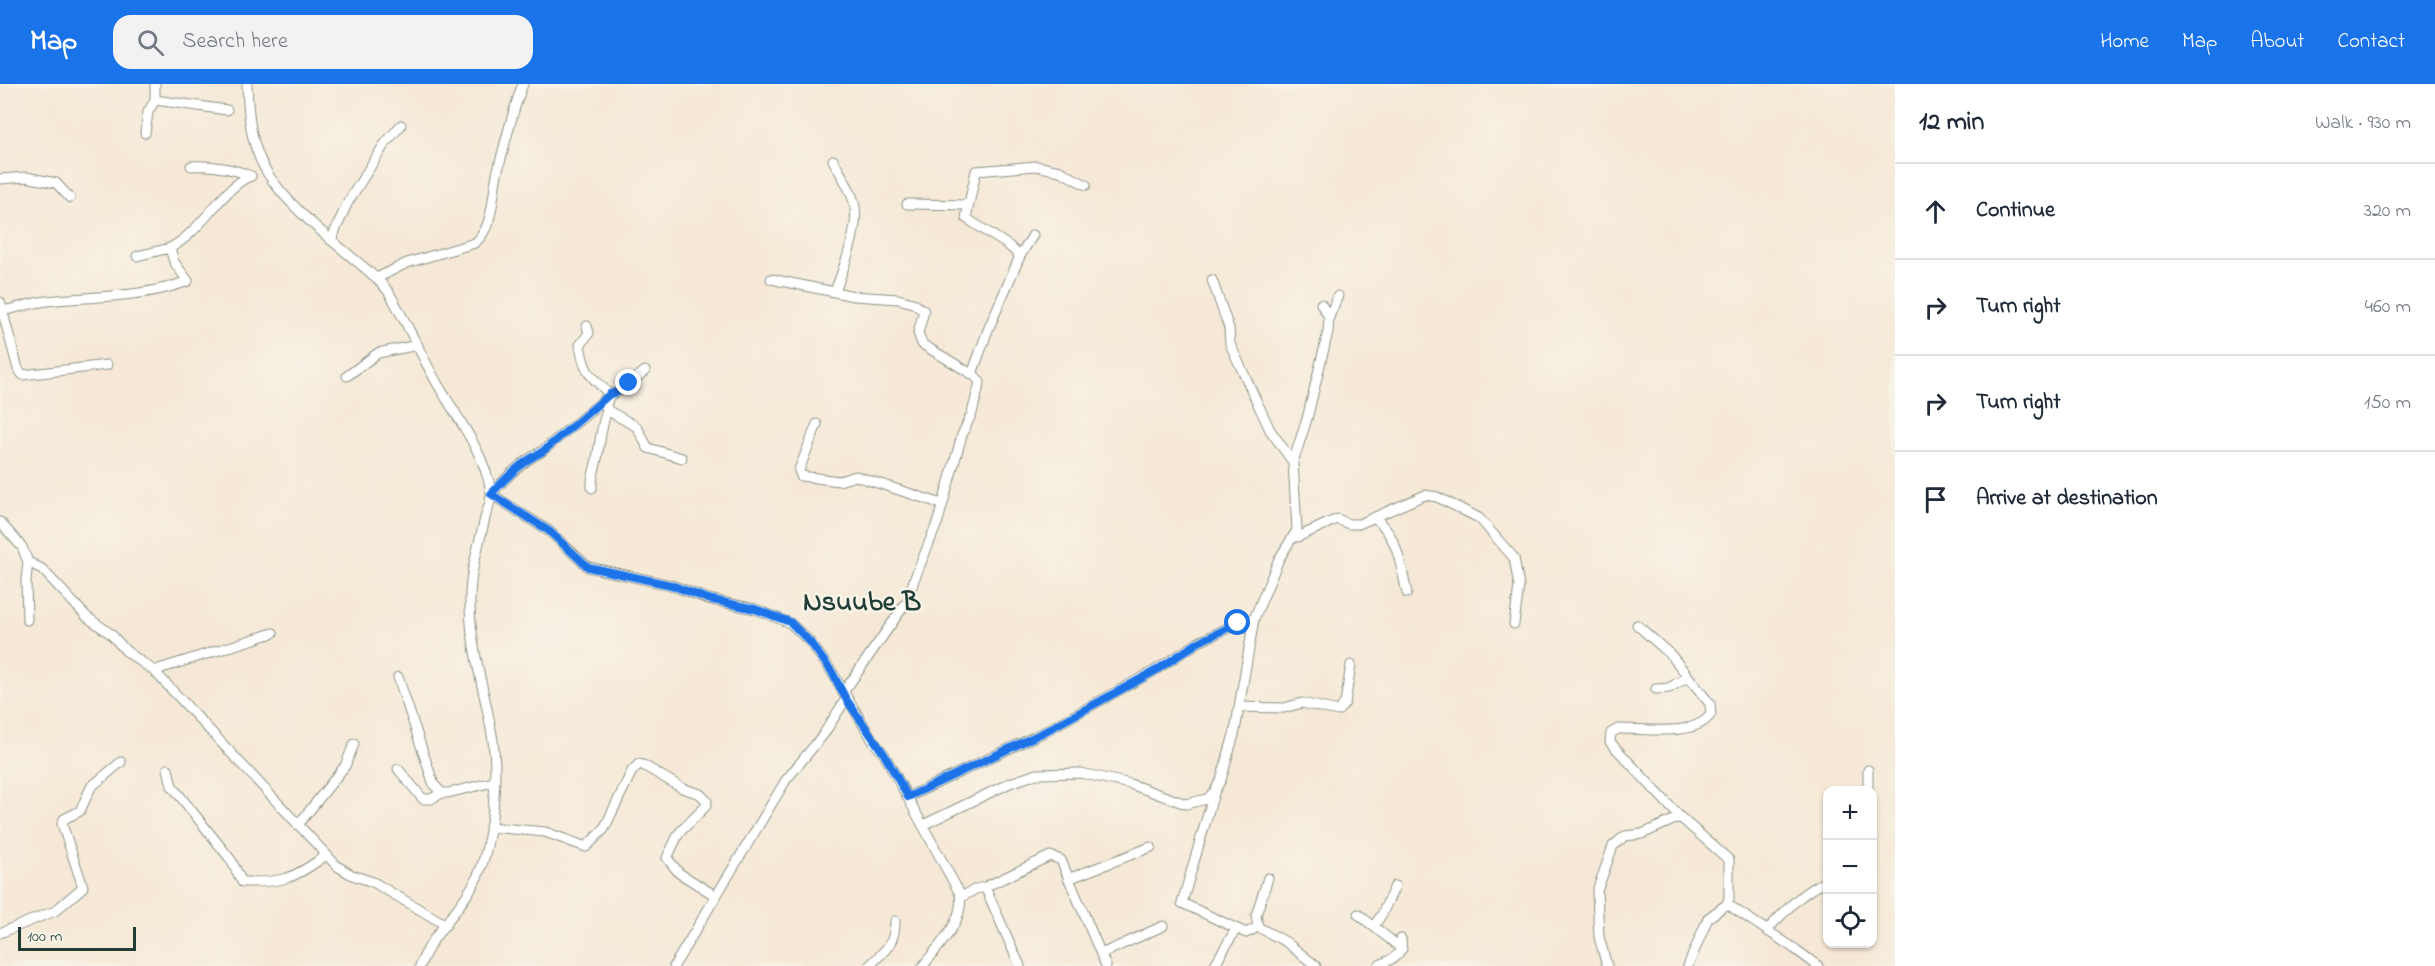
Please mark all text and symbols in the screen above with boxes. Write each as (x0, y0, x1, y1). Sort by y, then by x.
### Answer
search box (113, 15, 533, 69)
text: Map (30, 22, 77, 63)
icon: search (134, 26, 167, 59)
text: Search here (182, 26, 288, 58)
text: Home (2100, 27, 2149, 57)
text: Map (2182, 27, 2217, 57)
text: About (2250, 27, 2304, 57)
text: Contact (2337, 27, 2405, 57)
text: 12 min (1919, 104, 1984, 142)
text: Walk · 930 m (2315, 109, 2411, 138)
icon: ahead (1919, 195, 1952, 228)
text: Continue (1976, 195, 2055, 227)
text: 320 m (2364, 197, 2411, 226)
icon: right (1919, 291, 1952, 324)
text: Turn right (1976, 291, 2061, 323)
text: 460 m (2365, 293, 2411, 322)
route end (615, 369, 641, 395)
icon: right (1919, 387, 1952, 420)
text: Turn right (1976, 387, 2061, 419)
text: 150 m (2364, 389, 2411, 418)
icon: arrive (1919, 483, 1952, 516)
text: Arrive at destination (1976, 483, 2158, 515)
district label: Nsuube B (803, 583, 921, 624)
route start (1224, 609, 1250, 635)
map controls (1823, 786, 1877, 948)
button: + (1823, 786, 1877, 840)
button: − (1823, 840, 1877, 894)
button: locate (1823, 894, 1877, 948)
scale bar (18, 924, 136, 952)
text: 100 m (27, 925, 62, 949)

